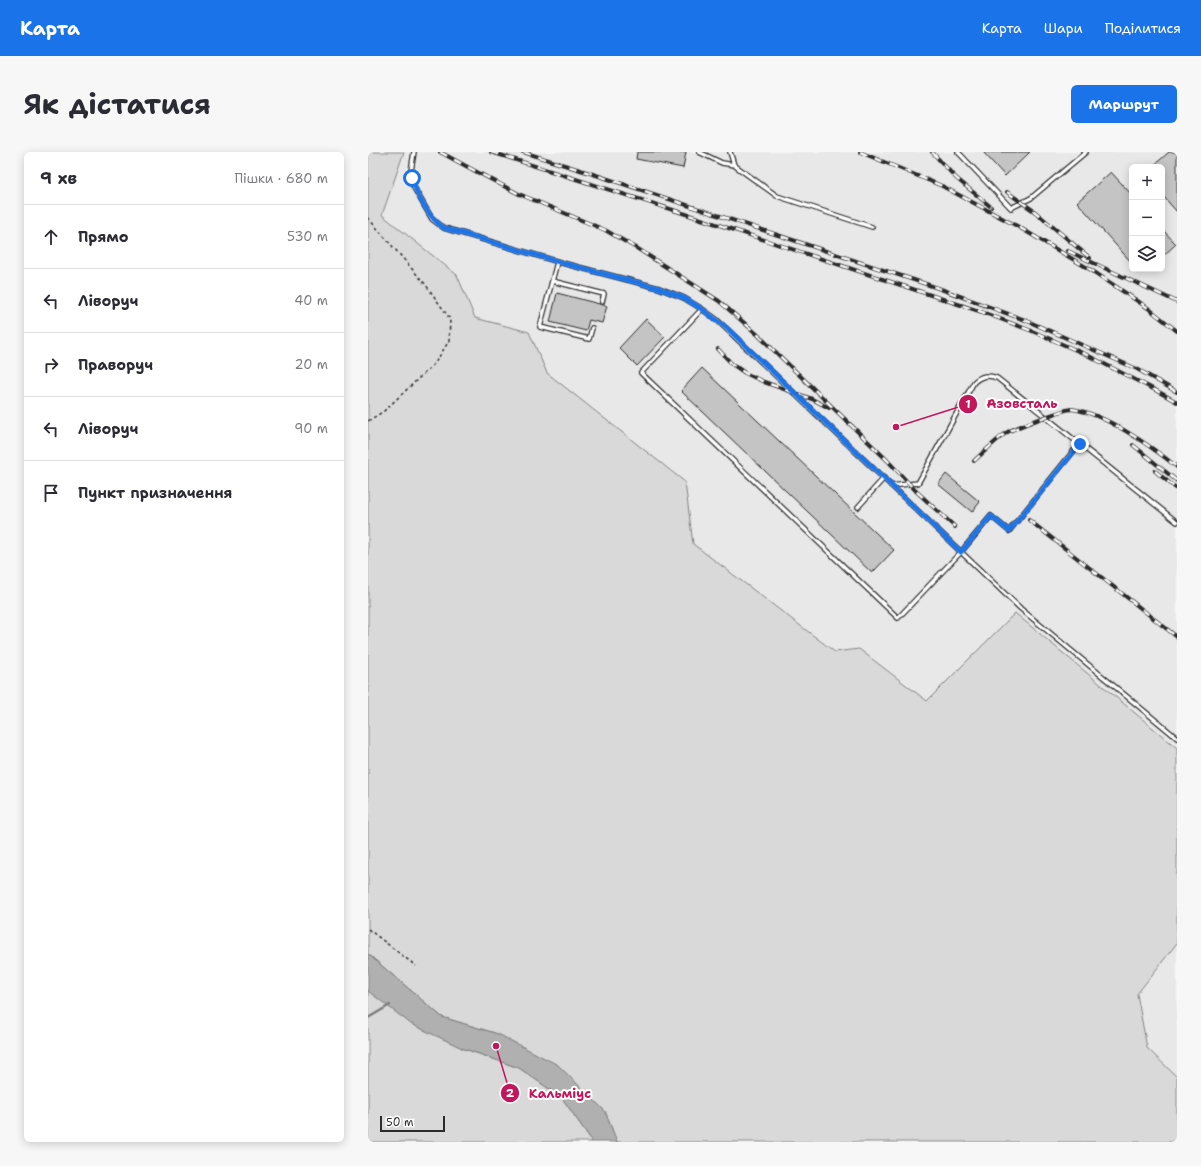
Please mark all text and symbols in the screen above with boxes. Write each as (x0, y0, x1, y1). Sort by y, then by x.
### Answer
text: Карта (20, 16, 80, 41)
text: Карта (982, 19, 1022, 37)
text: Шари (1044, 19, 1083, 37)
text: Поділитися (1105, 19, 1181, 37)
text: Як дістатися (24, 85, 211, 123)
button: Маршрут (1071, 85, 1177, 123)
map controls (1129, 164, 1165, 272)
button: + (1129, 164, 1165, 200)
text: 9 хв (40, 167, 77, 189)
route start (403, 169, 421, 187)
text: Пішки · 680 m (234, 170, 328, 187)
button: − (1129, 200, 1165, 236)
icon: ahead (40, 226, 62, 248)
text: Прямо (78, 227, 128, 247)
text: 530 m (287, 228, 328, 245)
button: layers (1129, 236, 1165, 272)
icon: left (40, 290, 62, 312)
text: Ліворуч (78, 291, 138, 311)
text: 40 m (294, 292, 328, 309)
icon: right (40, 354, 62, 376)
text: Праворуч (78, 355, 153, 375)
text: 20 m (295, 356, 328, 373)
callout: Азовсталь (958, 391, 1065, 416)
text: Азовсталь (987, 395, 1057, 412)
text: 1 (965, 396, 971, 412)
icon: left (40, 418, 62, 440)
text: Ліворуч (78, 419, 138, 439)
text: 90 m (294, 420, 328, 437)
route end (1071, 435, 1089, 453)
icon: arrive (40, 482, 62, 504)
text: Пункт призначення (78, 483, 233, 503)
callout: Кальміус (500, 1081, 599, 1106)
text: 2 (506, 1085, 515, 1101)
text: Кальміус (529, 1085, 591, 1102)
scale bar (380, 1114, 445, 1133)
text: 50 m (386, 1115, 414, 1130)

